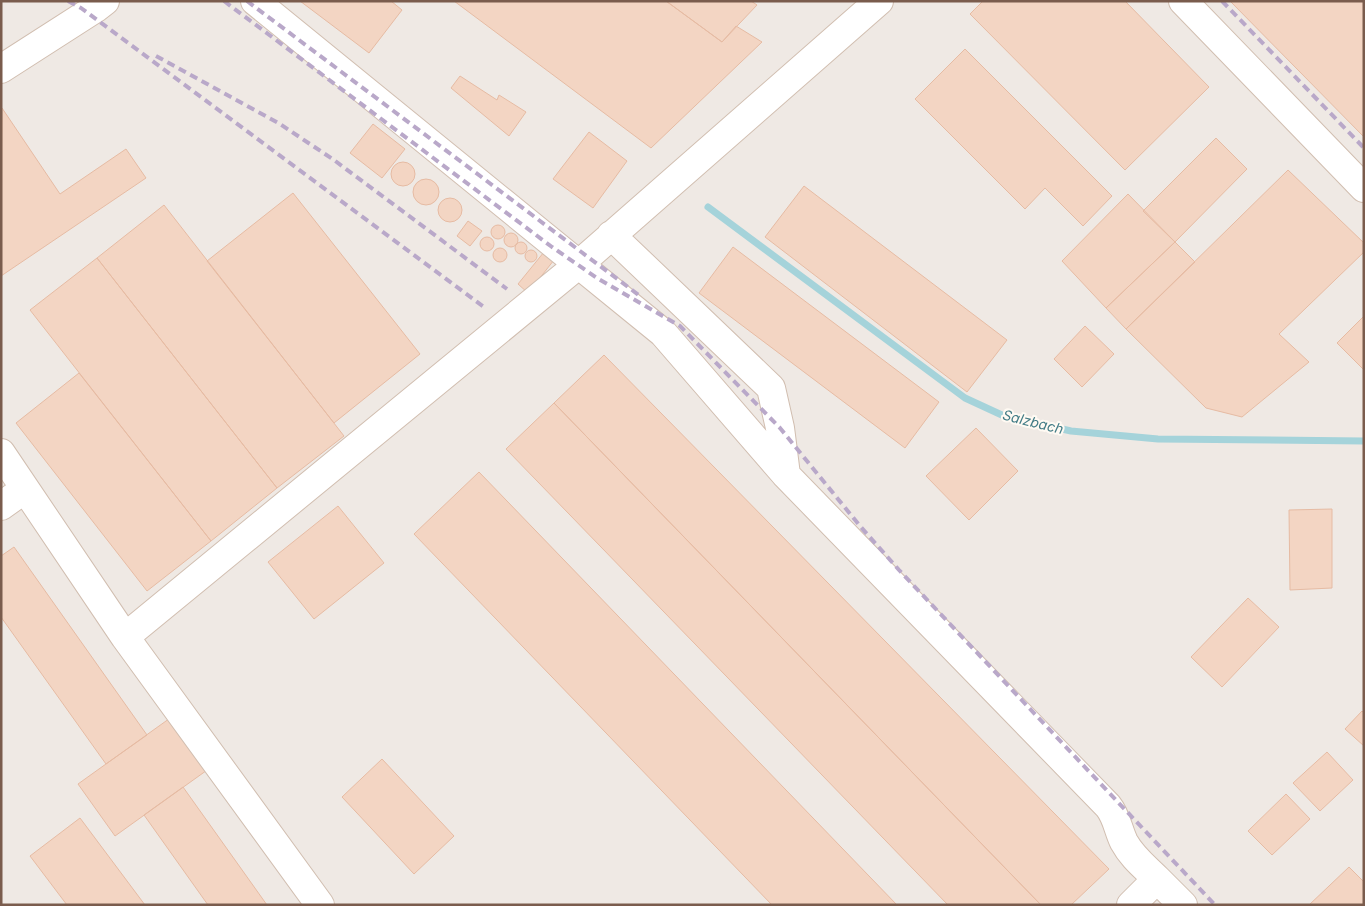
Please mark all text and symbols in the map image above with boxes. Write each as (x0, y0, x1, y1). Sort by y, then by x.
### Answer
water label: Salzbach (1001, 406, 1065, 437)

